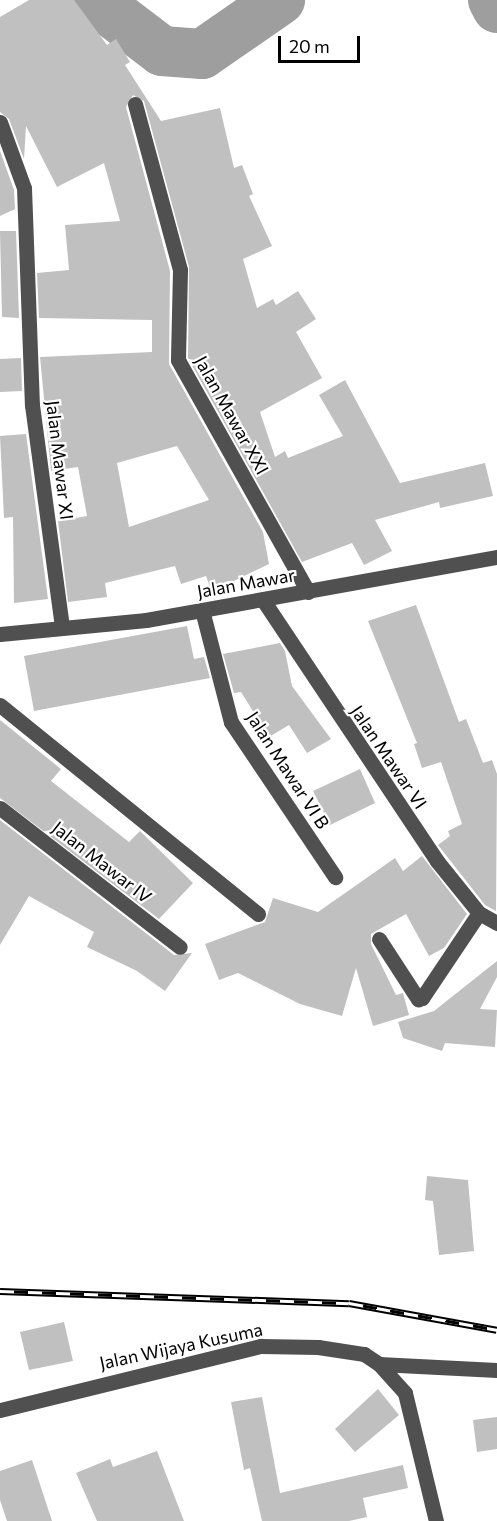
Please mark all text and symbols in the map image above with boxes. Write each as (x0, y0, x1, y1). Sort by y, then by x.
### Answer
scale bar (281, 24, 364, 62)
text: 20 m (289, 35, 330, 57)
street label: Jalan Mawar XXI (190, 352, 274, 478)
street label: Jalan Mawar XI (42, 399, 78, 521)
street label: Jalan Mawar (195, 564, 297, 602)
street label: Jalan Mawar VI (346, 701, 432, 813)
street label: Jalan Mawar VI B (242, 707, 334, 833)
street label: Jalan Mawar IV (48, 816, 156, 908)
street label: Jalan Wijaya Kusuma (97, 1318, 265, 1374)

